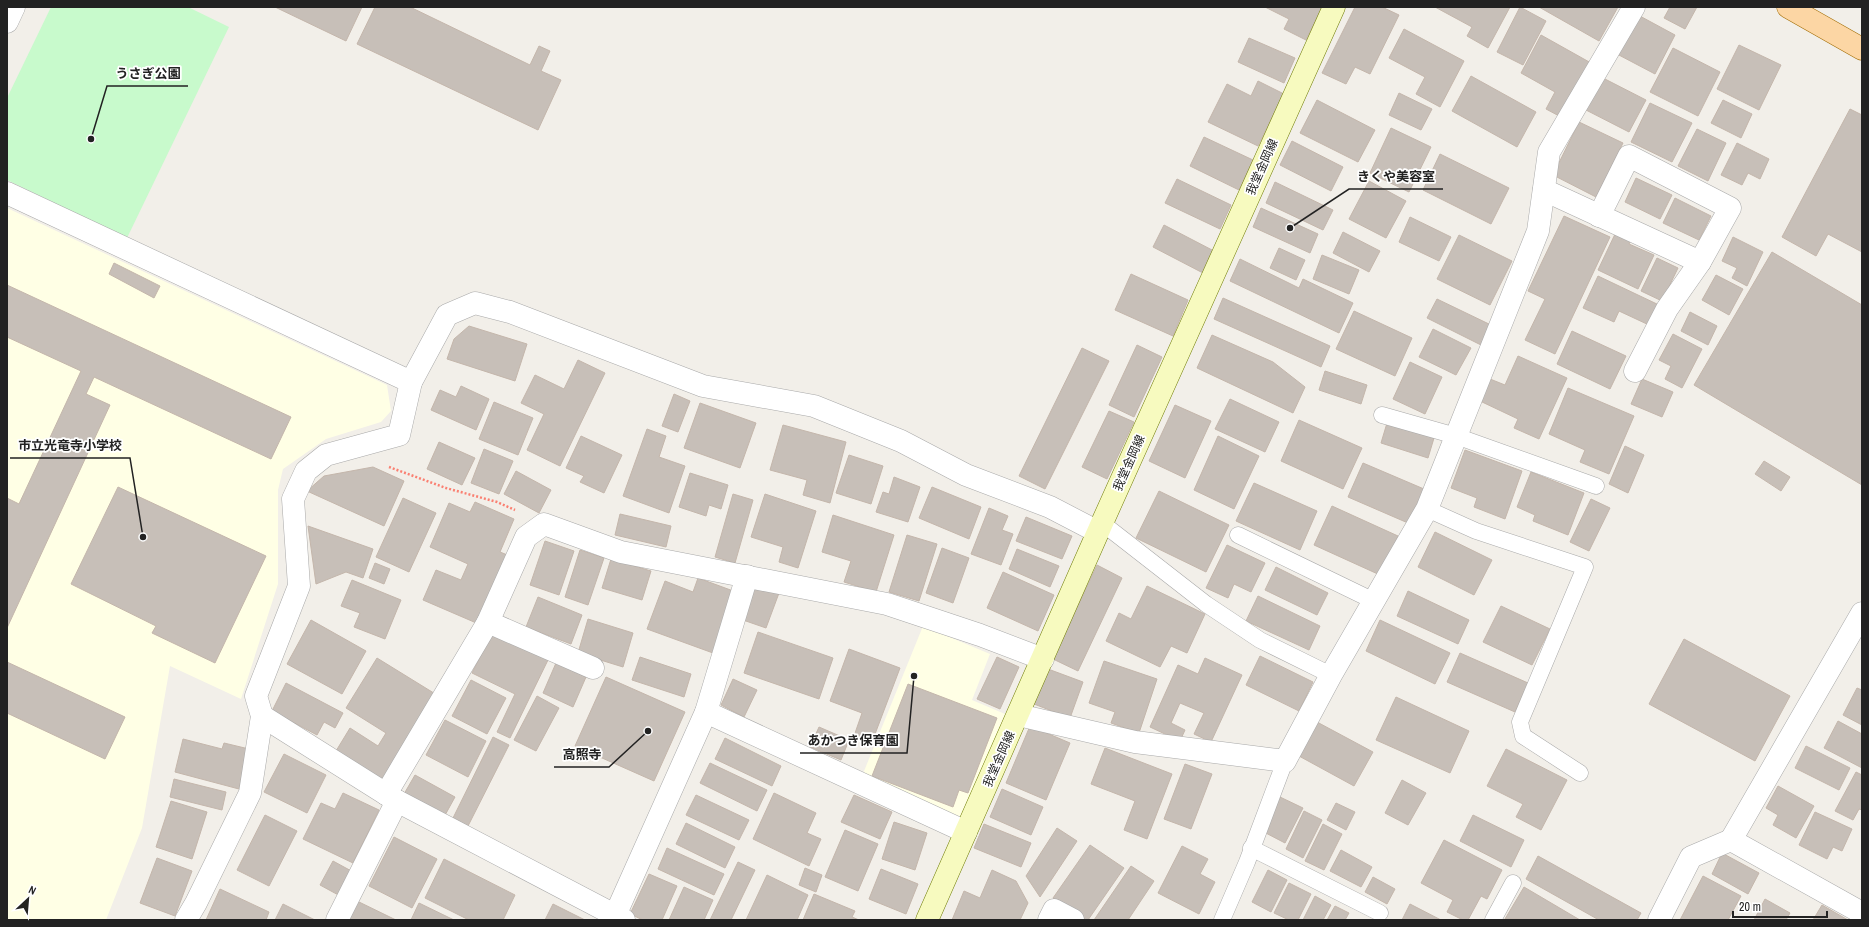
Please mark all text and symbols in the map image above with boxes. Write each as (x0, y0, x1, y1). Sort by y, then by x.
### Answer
callout: うさぎ公園 (107, 61, 188, 86)
text: うさぎ公園 (115, 65, 181, 82)
street label: 我堂金岡線 (1242, 136, 1282, 198)
callout: きくや美容室 (1349, 164, 1443, 189)
text: きくや美容室 (1357, 168, 1435, 185)
street label: 我堂金岡線 (1109, 432, 1149, 494)
callout: 市立光竜寺小学校 (10, 433, 130, 458)
text: 市立光竜寺小学校 (18, 437, 122, 454)
callout: あかつき保育園 (800, 728, 907, 753)
street label: 我堂金岡線 (979, 728, 1019, 790)
text: あかつき保育園 (807, 732, 899, 749)
callout: 高照寺 (554, 742, 609, 767)
text: 高照寺 (562, 746, 602, 763)
north arrow (8, 879, 48, 919)
text: N (26, 882, 38, 898)
scale bar (1733, 893, 1827, 919)
text: 20 m (1739, 899, 1761, 915)

